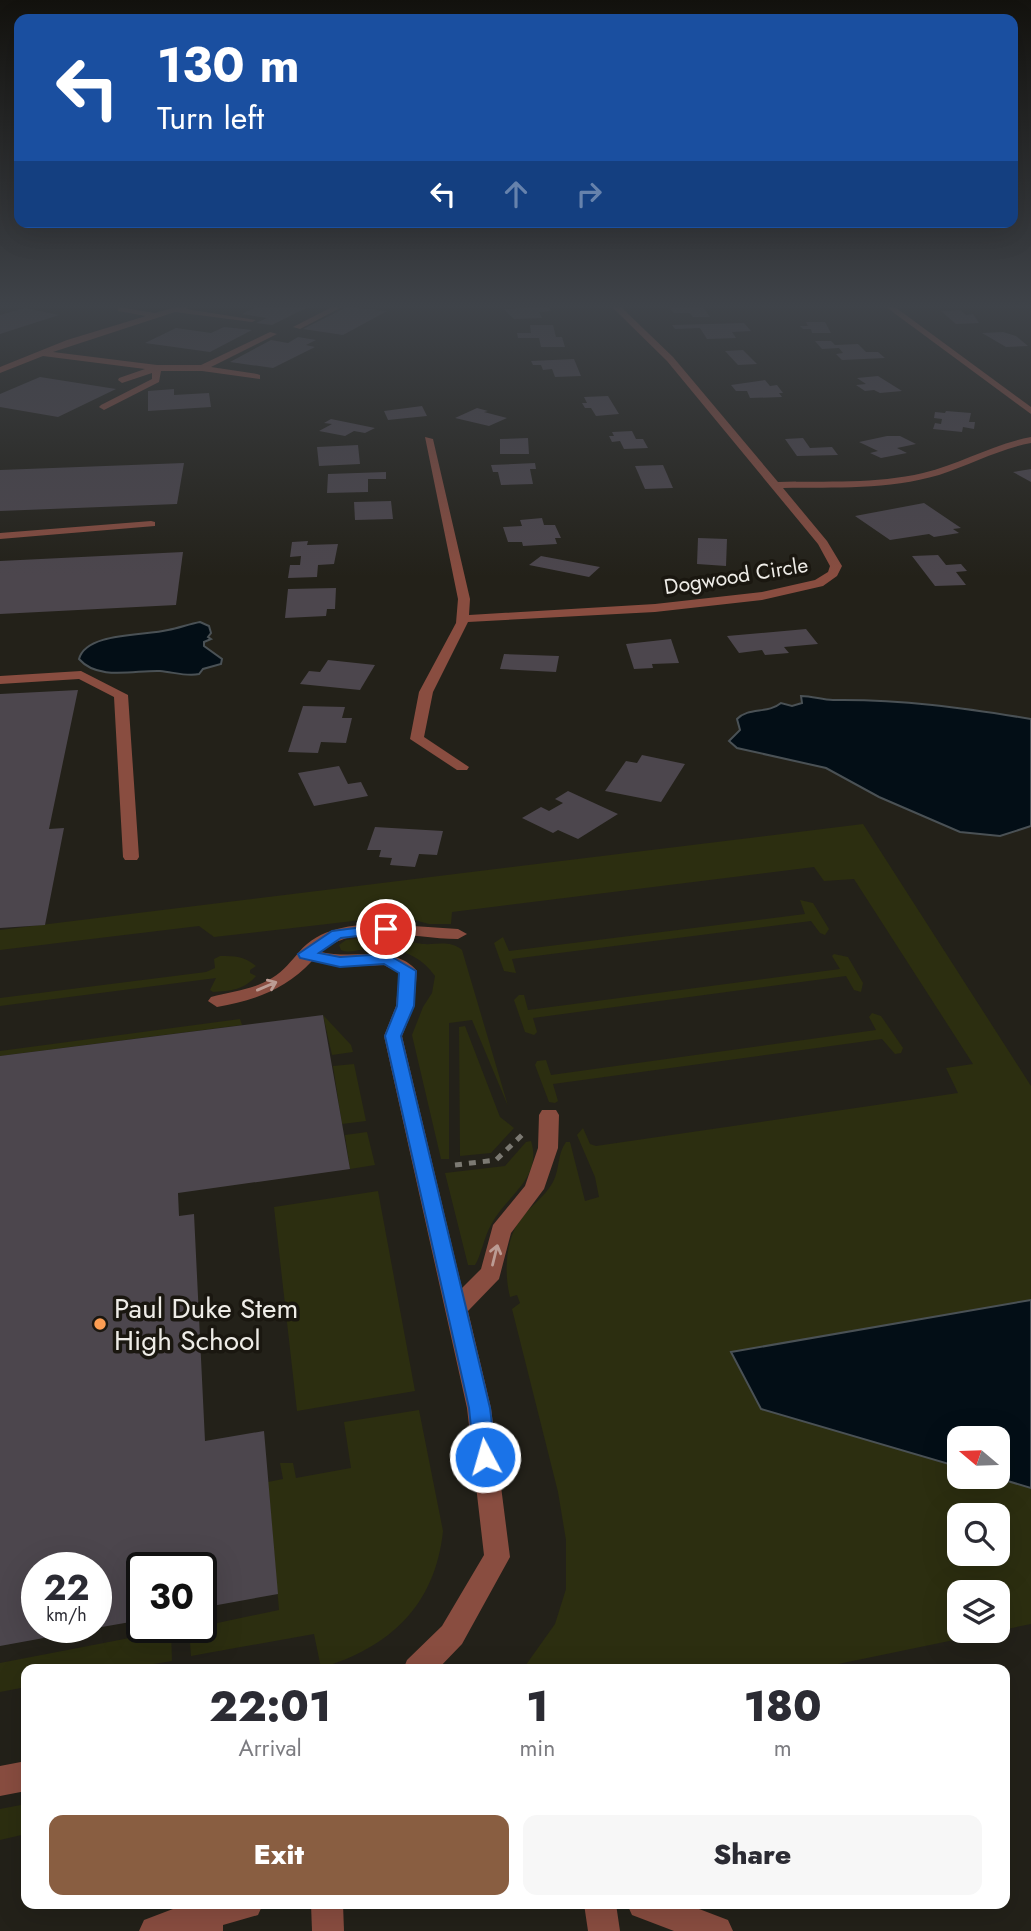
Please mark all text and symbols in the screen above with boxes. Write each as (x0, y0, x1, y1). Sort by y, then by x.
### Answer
text: 130 m (157, 30, 300, 100)
icon: left (42, 42, 133, 133)
text: Turn left (157, 95, 264, 141)
icon: left (424, 175, 462, 213)
icon: ahead (497, 175, 535, 213)
icon: right (570, 175, 608, 213)
street label: Dogwood Circle (662, 550, 810, 602)
pin (356, 899, 416, 959)
icon: arrive (367, 910, 405, 948)
one-way arrow (255, 979, 277, 992)
one-way arrow (489, 1244, 502, 1267)
place label: Paul Duke Stem High School (114, 1288, 298, 1361)
marker: Paul Duke Stem High School (92, 1316, 108, 1332)
position arrow (448, 1420, 522, 1494)
north arrow (947, 1426, 1010, 1489)
map controls (947, 1426, 1010, 1643)
button: search (947, 1503, 1010, 1566)
speed limit sign: 30 (126, 1552, 217, 1643)
text: 22 (44, 1563, 89, 1613)
button: layers (947, 1580, 1010, 1643)
text: km/h (46, 1602, 87, 1628)
text: 22:01 (209, 1676, 331, 1737)
text: 1 (526, 1676, 548, 1737)
text: 180 (744, 1676, 822, 1737)
text: Arrival (238, 1731, 302, 1765)
text: min (519, 1731, 555, 1765)
text: m (774, 1731, 792, 1765)
button: Exit (49, 1815, 509, 1895)
button: Share (523, 1815, 982, 1895)

